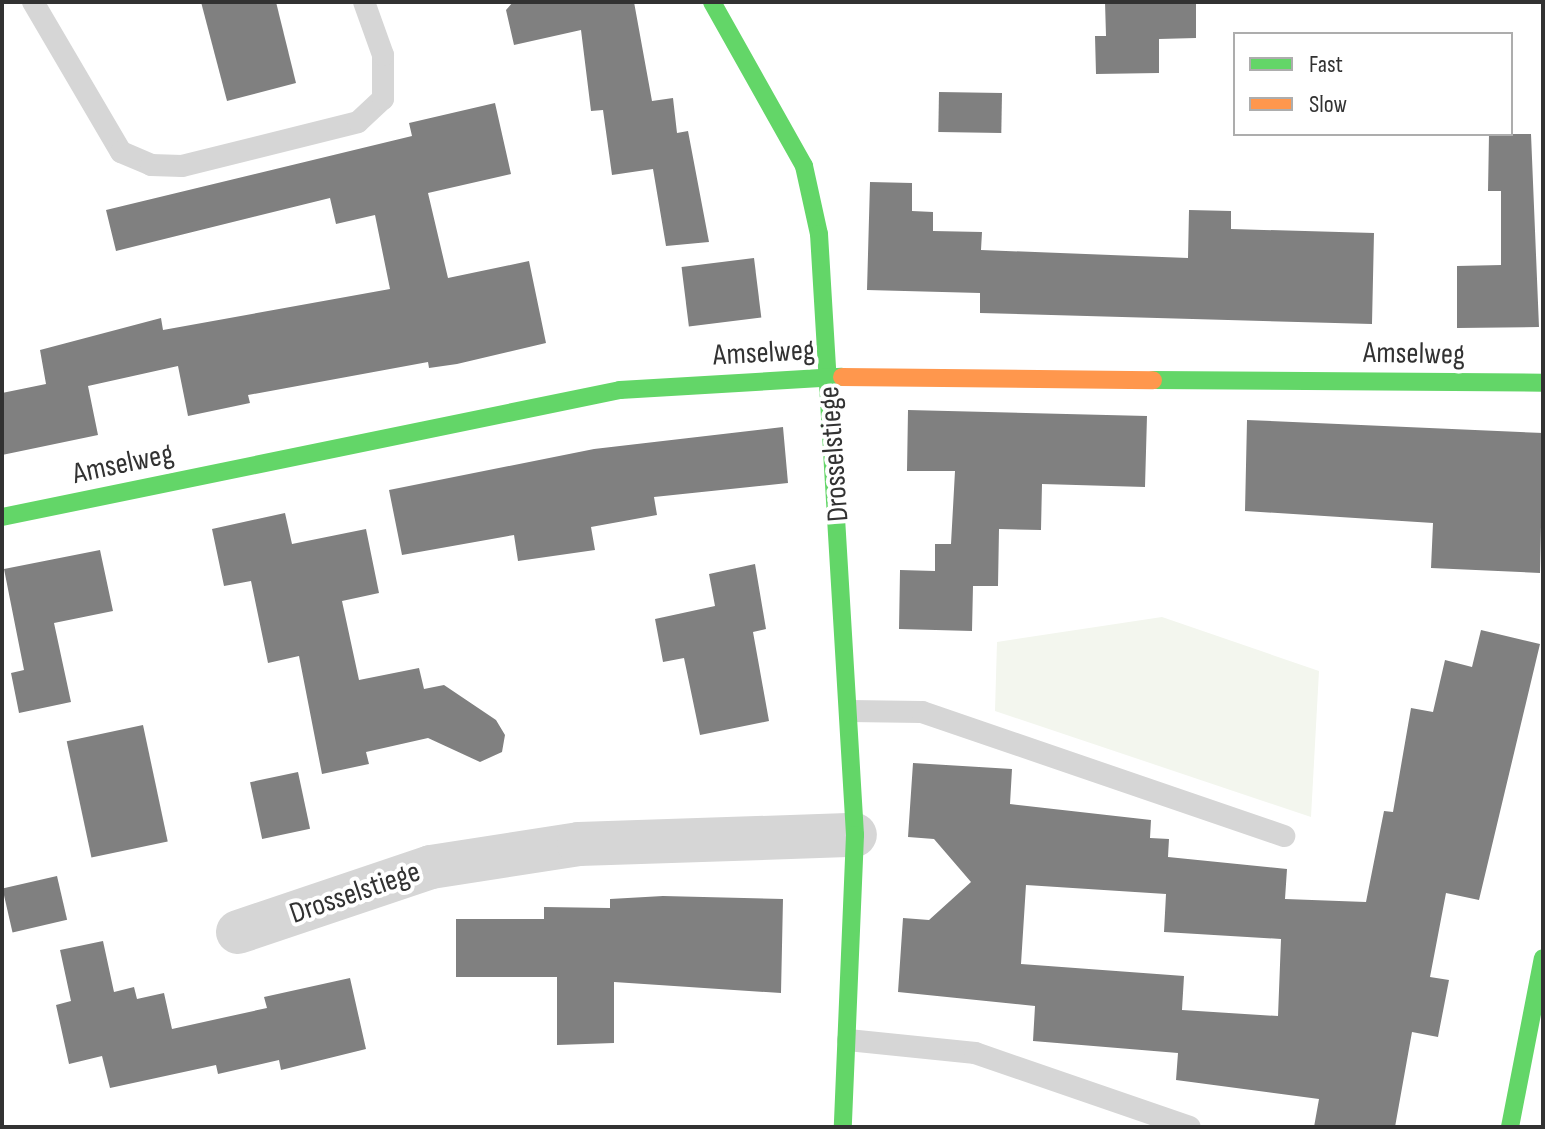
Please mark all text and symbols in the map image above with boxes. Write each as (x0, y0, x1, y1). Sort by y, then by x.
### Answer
legend (1233, 32, 1513, 136)
text: Fast (1309, 50, 1343, 79)
text: Slow (1309, 90, 1347, 119)
street label: Amselweg (712, 332, 816, 374)
street label: Amselweg (1363, 335, 1465, 373)
street label: Drosselstiege (811, 385, 857, 523)
street label: Amselweg (69, 436, 177, 492)
street label: Drosselstiege (285, 854, 425, 932)

